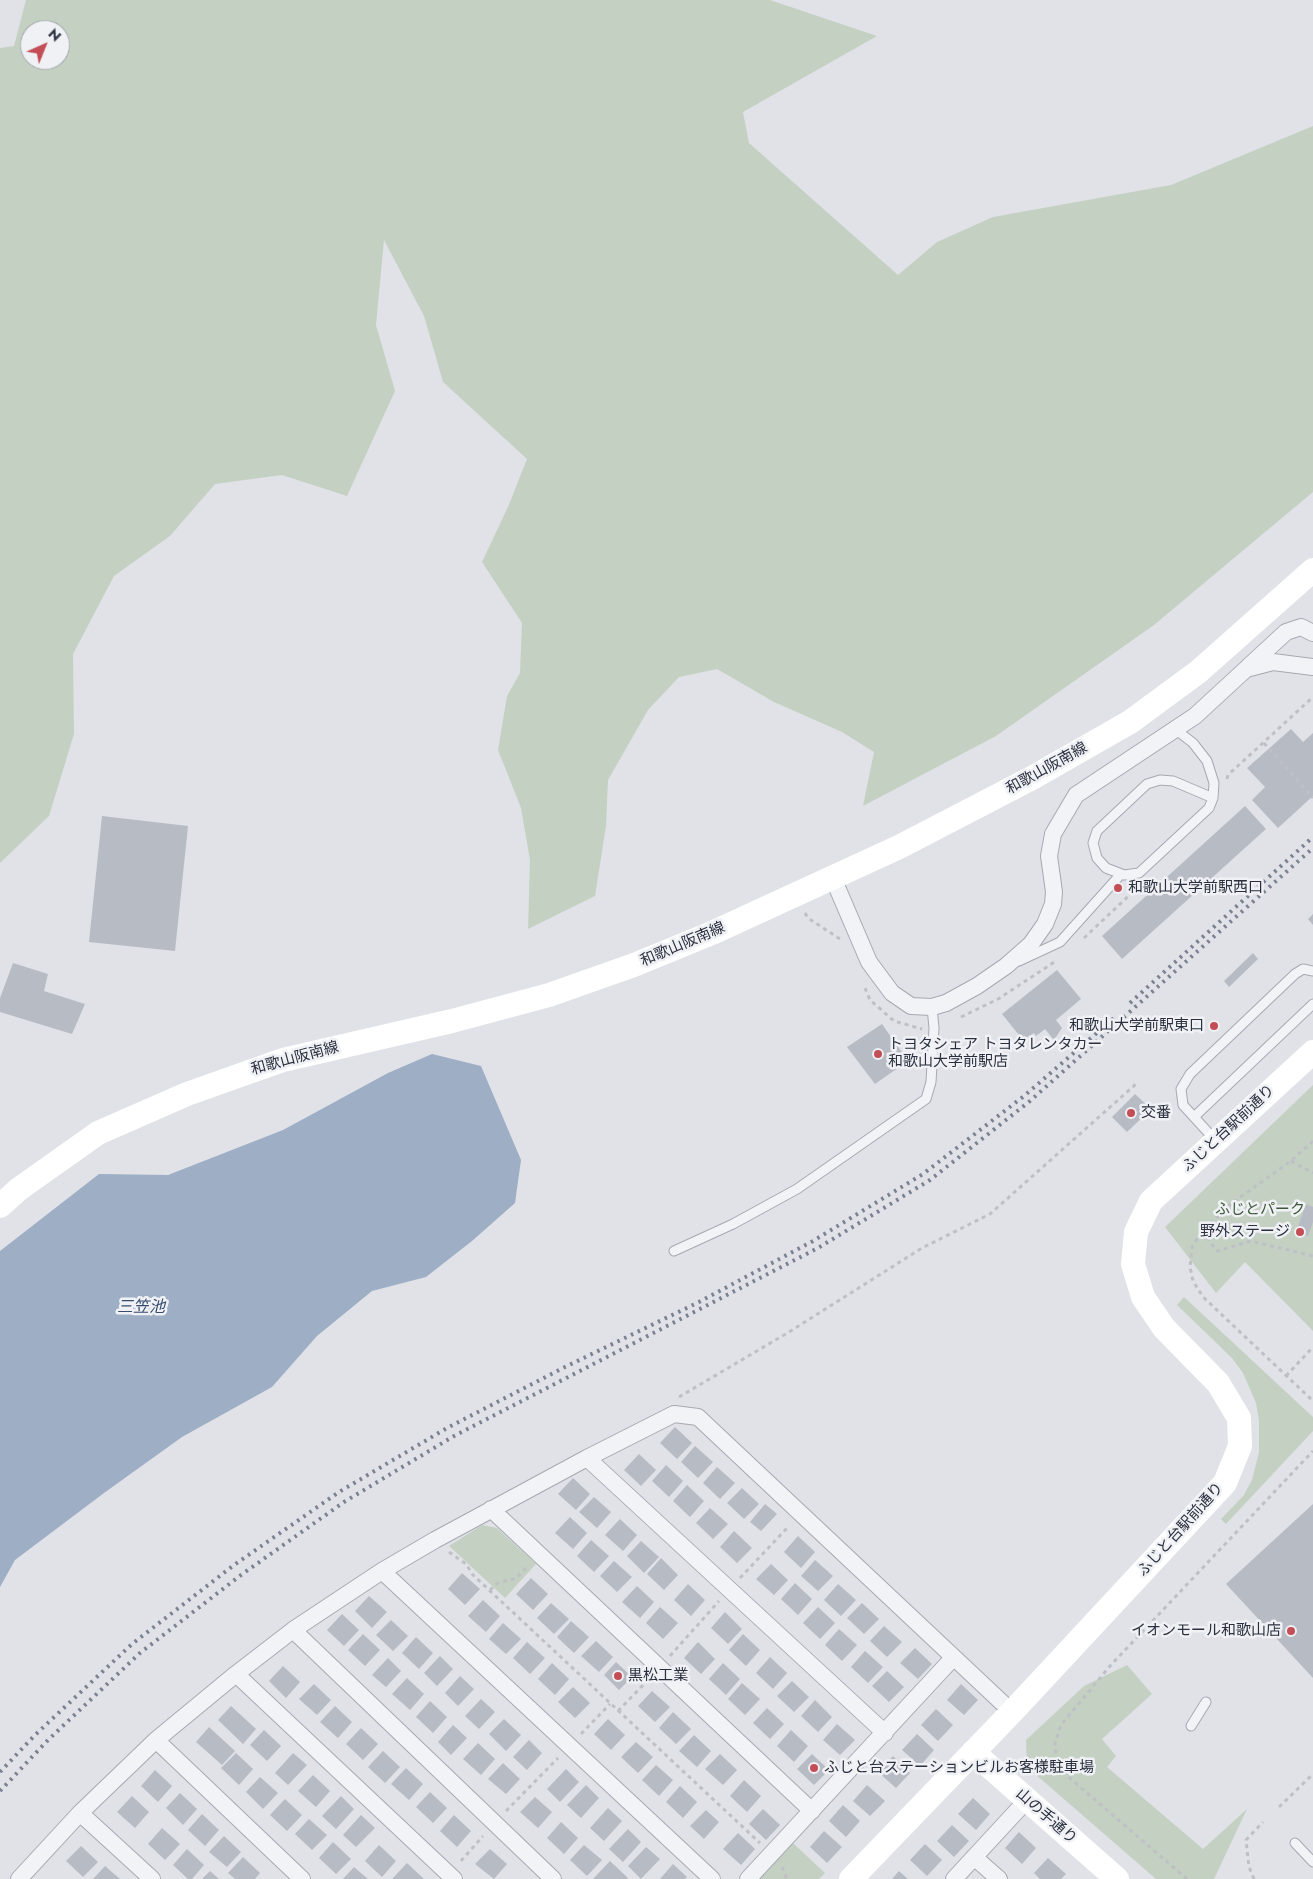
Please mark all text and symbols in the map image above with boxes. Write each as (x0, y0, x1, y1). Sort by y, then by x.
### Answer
north arrow (20, 20, 70, 70)
text: N (44, 24, 66, 46)
street label: 和歌山阪南線 (1003, 739, 1091, 799)
place label: 和歌山大学前駅西口 (1128, 879, 1263, 897)
marker: 和歌山大学前駅西口 (1112, 882, 1124, 894)
street label: 和歌山阪南線 (638, 919, 728, 971)
place label: 和歌山大学前駅東口 (1069, 1017, 1204, 1035)
marker: 和歌山大学前駅東口 (1208, 1020, 1220, 1032)
place label: トヨタシェア トヨタレンタカー 和歌山大学前駅店 (888, 1036, 1102, 1071)
street label: 和歌山阪南線 (249, 1039, 341, 1079)
marker: トヨタシェア トヨタレンタカー 和歌山大学前駅店 (872, 1048, 884, 1060)
street label: ふじと台駅前通り (1179, 1081, 1279, 1177)
place label: 交番 (1141, 1104, 1171, 1122)
marker: 交番 (1125, 1107, 1137, 1119)
park label: ふじとパーク (1215, 1201, 1305, 1219)
place label: 野外ステージ (1200, 1223, 1290, 1241)
marker: 野外ステージ (1294, 1226, 1306, 1238)
water label: 三笠池 (117, 1298, 165, 1318)
street label: ふじと台駅前通り (1134, 1479, 1228, 1581)
place label: イオンモール和歌山店 (1131, 1622, 1281, 1640)
marker: イオンモール和歌山店 (1285, 1625, 1297, 1637)
place label: 黒松工業 (628, 1667, 688, 1685)
marker: 黒松工業 (612, 1670, 624, 1682)
place label: ふじと台ステーションビルお客様駐車場 (824, 1759, 1094, 1777)
marker: ふじと台ステーションビルお客様駐車場 (808, 1762, 820, 1774)
street label: 山の手通り (1012, 1786, 1080, 1848)

